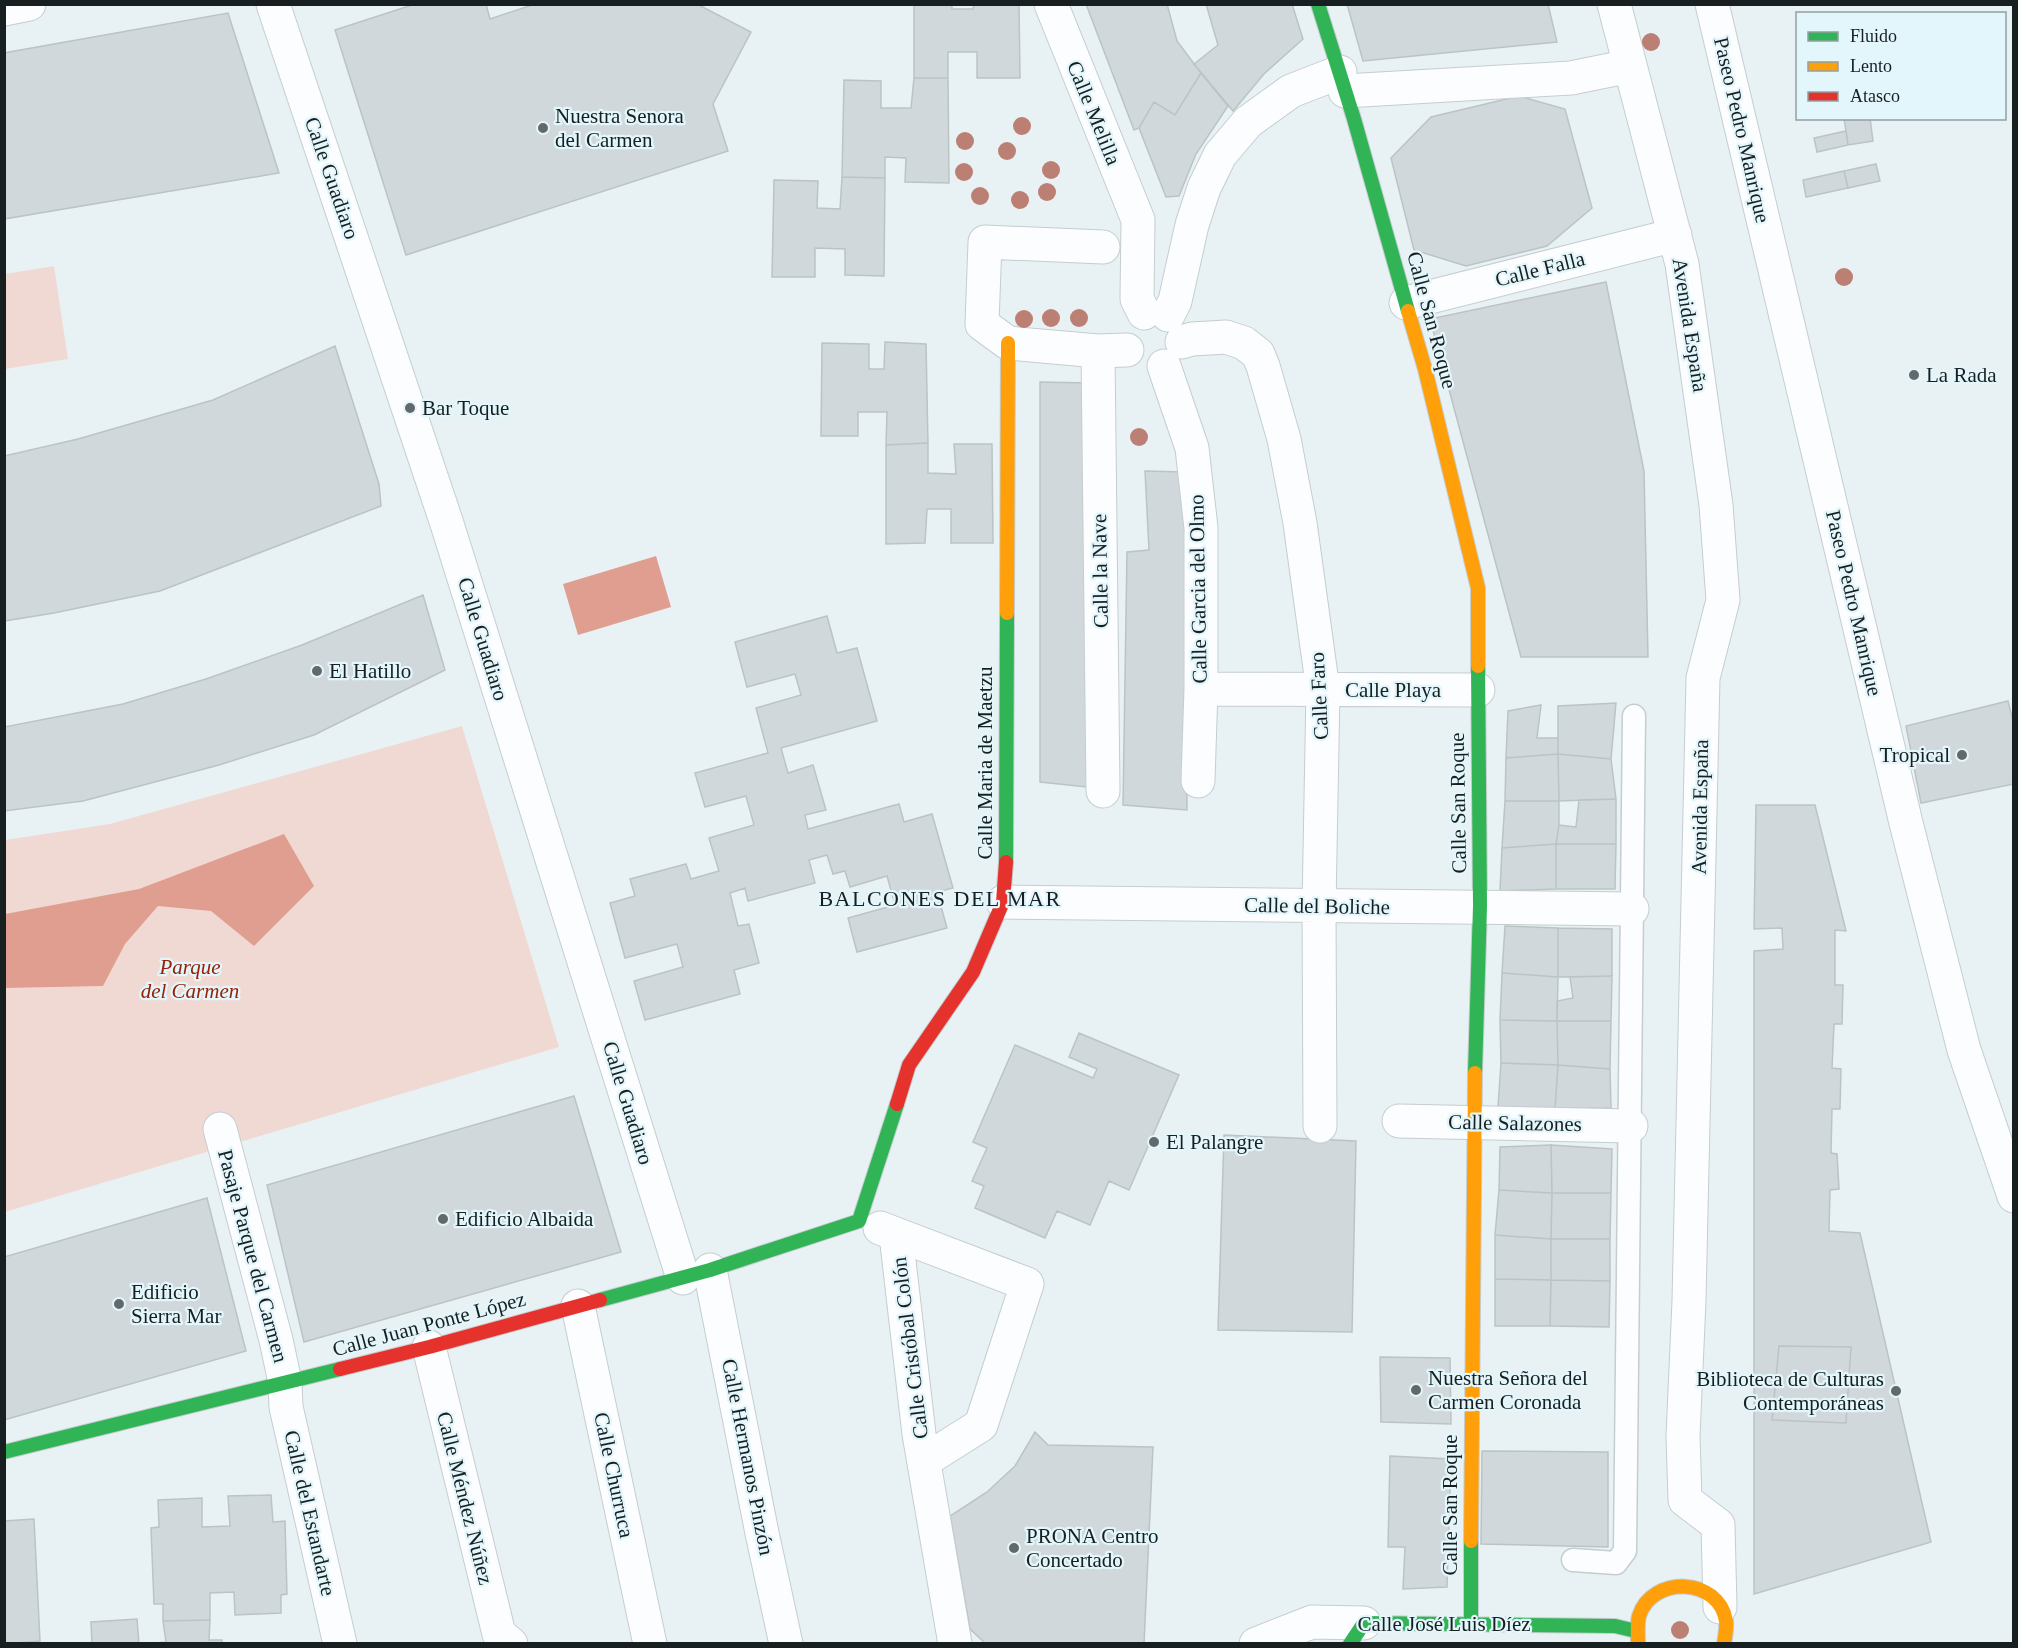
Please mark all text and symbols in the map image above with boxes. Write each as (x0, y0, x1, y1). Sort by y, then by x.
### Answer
legend (1796, 12, 2006, 120)
text: Fluido (1850, 26, 1897, 46)
street label: Paseo Pedro Manrique (1709, 35, 1775, 225)
text: Lento (1850, 56, 1892, 76)
street label: Calle Melilla (1062, 57, 1126, 169)
text: Atasco (1850, 86, 1900, 106)
place label: Nuestra Senora del Carmen (555, 104, 685, 152)
street label: Calle Guadiaro (300, 114, 364, 242)
marker: Nuestra Senora del Carmen (536, 121, 550, 135)
street label: Calle Falla (1493, 246, 1588, 292)
street label: Calle San Roque (1402, 249, 1462, 391)
street label: Avenida España (1668, 256, 1713, 394)
place label: La Rada (1926, 363, 1997, 387)
marker: La Rada (1907, 368, 1921, 382)
place label: Bar Toque (422, 396, 509, 420)
marker: Bar Toque (403, 401, 417, 415)
street label: Calle Garcia del Olmo (1184, 494, 1212, 684)
street label: Paseo Pedro Manrique (1821, 508, 1887, 698)
street label: Calle la Nave (1087, 514, 1113, 628)
street label: Calle Guadiaro (453, 574, 513, 704)
street label: Calle Faro (1305, 651, 1333, 741)
place label: El Hatillo (329, 659, 411, 683)
marker: El Hatillo (310, 664, 324, 678)
street label: Calle Maria de Maetzu (973, 666, 997, 860)
street label: Calle Playa (1345, 678, 1442, 702)
street label: Calle San Roque (1445, 732, 1471, 874)
street label: Avenida España (1687, 738, 1713, 875)
place label: Tropical (1880, 743, 1950, 767)
marker: Tropical (1955, 748, 1969, 762)
district label: BALCONES DEL MAR (818, 886, 1062, 911)
street label: Calle del Boliche (1244, 893, 1390, 919)
park label: Parque del Carmen (141, 955, 239, 1003)
street label: Calle Guadiaro (598, 1038, 658, 1168)
street label: Calle Salazones (1448, 1110, 1582, 1136)
place label: El Palangre (1166, 1130, 1263, 1154)
marker: El Palangre (1147, 1135, 1161, 1149)
street label: Pasaje Parque del Carmen (213, 1147, 293, 1366)
place label: Edificio Albaida (455, 1207, 594, 1231)
marker: Edificio Albaida (436, 1212, 450, 1226)
street label: Calle Cristóbal Colón (887, 1255, 933, 1440)
place label: Edificio Sierra Mar (131, 1280, 221, 1328)
street label: Calle Juan Ponte López (330, 1287, 528, 1361)
marker: Edificio Sierra Mar (112, 1297, 126, 1311)
street label: Calle Hermanos Pinzón (717, 1357, 779, 1558)
place label: Nuestra Señora del Carmen Coronada (1428, 1366, 1588, 1414)
place label: Biblioteca de Culturas Contemporáneas (1696, 1367, 1884, 1415)
marker: Nuestra Señora del Carmen Coronada (1409, 1383, 1423, 1397)
marker: Biblioteca de Culturas Contemporáneas (1889, 1384, 1903, 1398)
street label: Calle Méndez Núñez (432, 1409, 498, 1587)
street label: Calle Churruca (589, 1410, 639, 1541)
street label: Calle del Estandarte (279, 1428, 341, 1598)
street label: Calle San Roque (1438, 1434, 1462, 1576)
place label: PRONA Centro Concertado (1026, 1524, 1158, 1572)
marker: PRONA Centro Concertado (1007, 1541, 1021, 1555)
street label: Calle José Luis Díez (1357, 1612, 1531, 1636)

